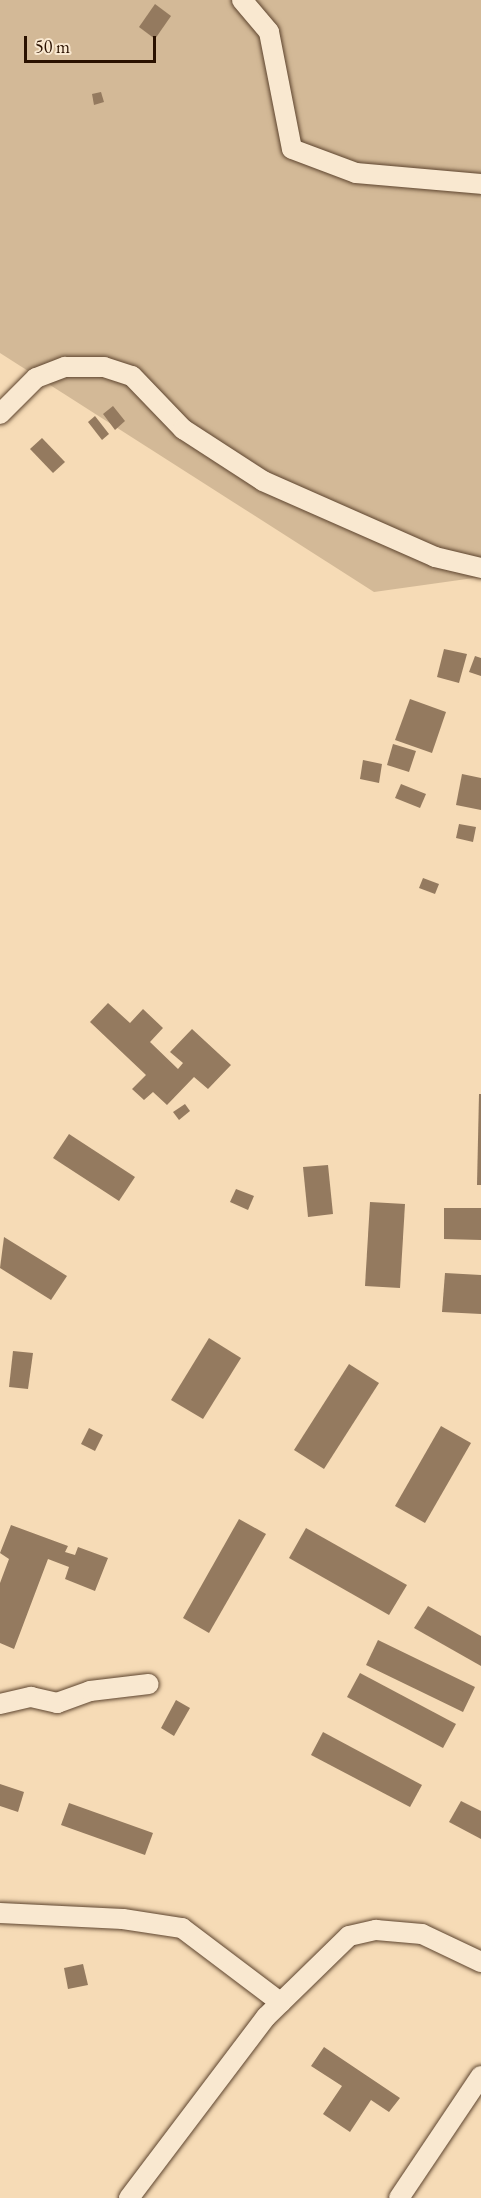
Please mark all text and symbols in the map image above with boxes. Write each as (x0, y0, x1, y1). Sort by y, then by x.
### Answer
scale bar (27, 24, 159, 62)
text: 50 m (35, 35, 70, 58)

